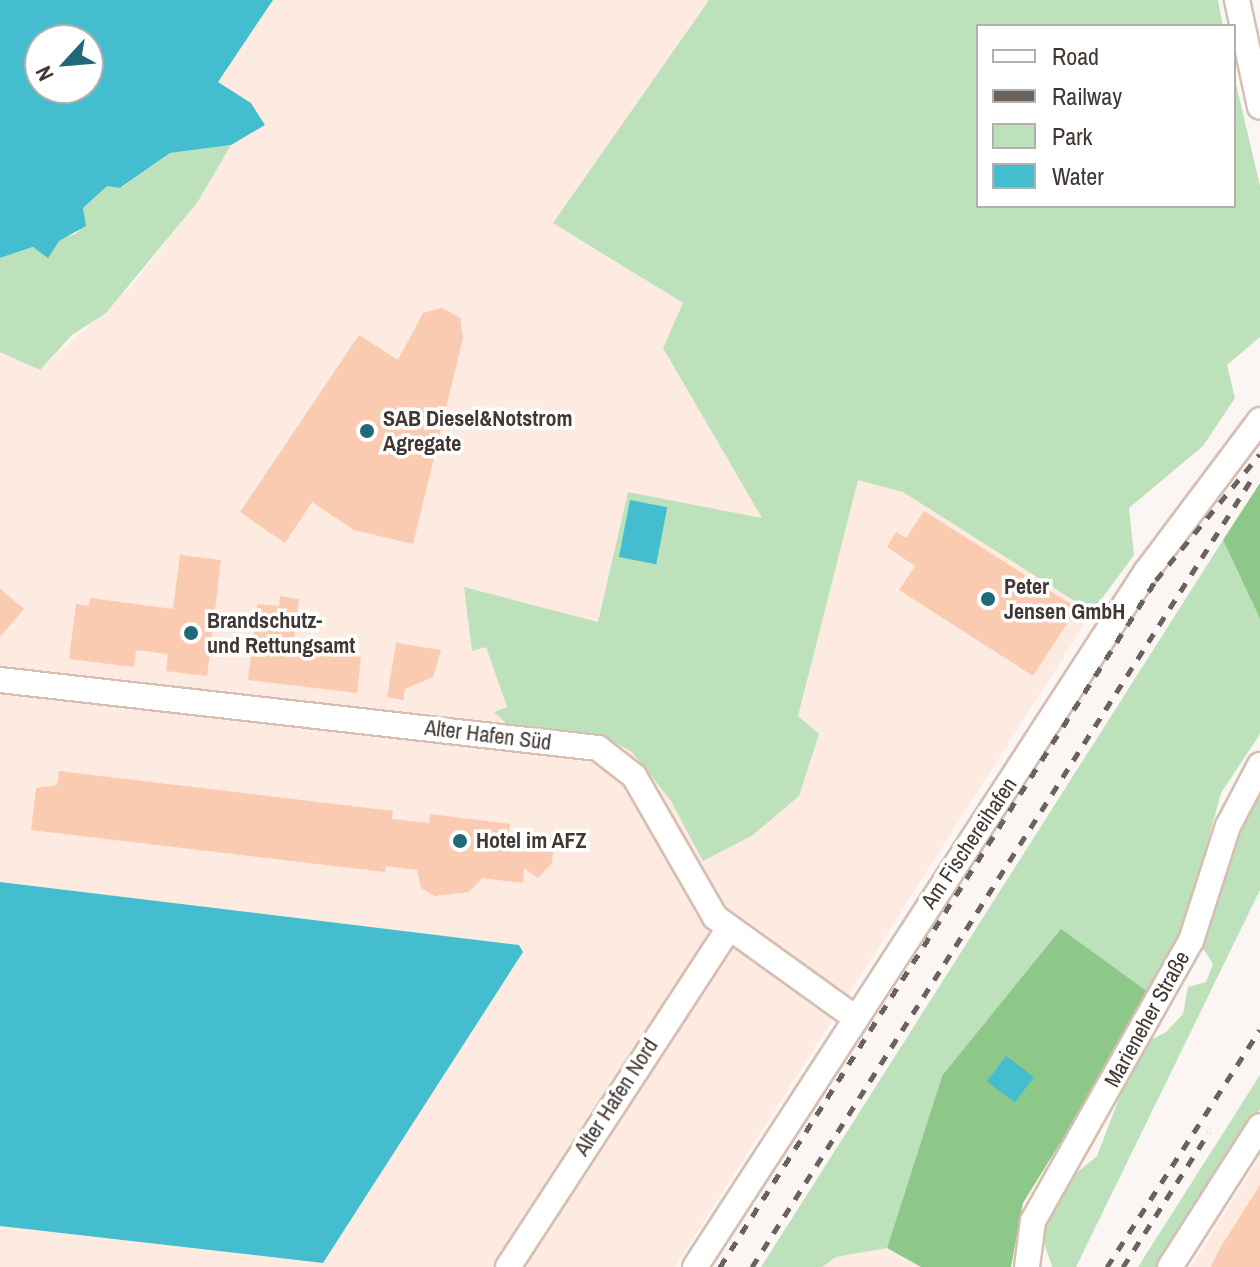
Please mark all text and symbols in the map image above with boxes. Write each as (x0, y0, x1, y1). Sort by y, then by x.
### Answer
north arrow (24, 24, 104, 104)
legend (976, 24, 1236, 208)
text: Road (1052, 40, 1099, 72)
text: N (28, 61, 61, 86)
text: Railway (1052, 80, 1122, 112)
text: Park (1052, 120, 1092, 152)
text: Water (1052, 160, 1104, 192)
place label: SAB Diesel&Notstrom Agregate (383, 405, 572, 456)
marker: SAB Diesel&Notstrom Agregate (358, 422, 376, 440)
place label: Peter Jensen GmbH (1004, 573, 1125, 624)
marker: Peter Jensen GmbH (979, 590, 997, 608)
place label: Brandschutz- und Rettungsamt (207, 607, 355, 658)
marker: Brandschutz- und Rettungsamt (182, 624, 200, 642)
street label: Alter Hafen Süd (423, 714, 553, 756)
street label: Am Fischereihafen (915, 772, 1023, 914)
place label: Hotel im AFZ (476, 828, 587, 854)
marker: Hotel im AFZ (451, 832, 469, 850)
street label: Marieneher Straße (1099, 946, 1195, 1092)
street label: Alter Hafen Nord (568, 1033, 664, 1161)

